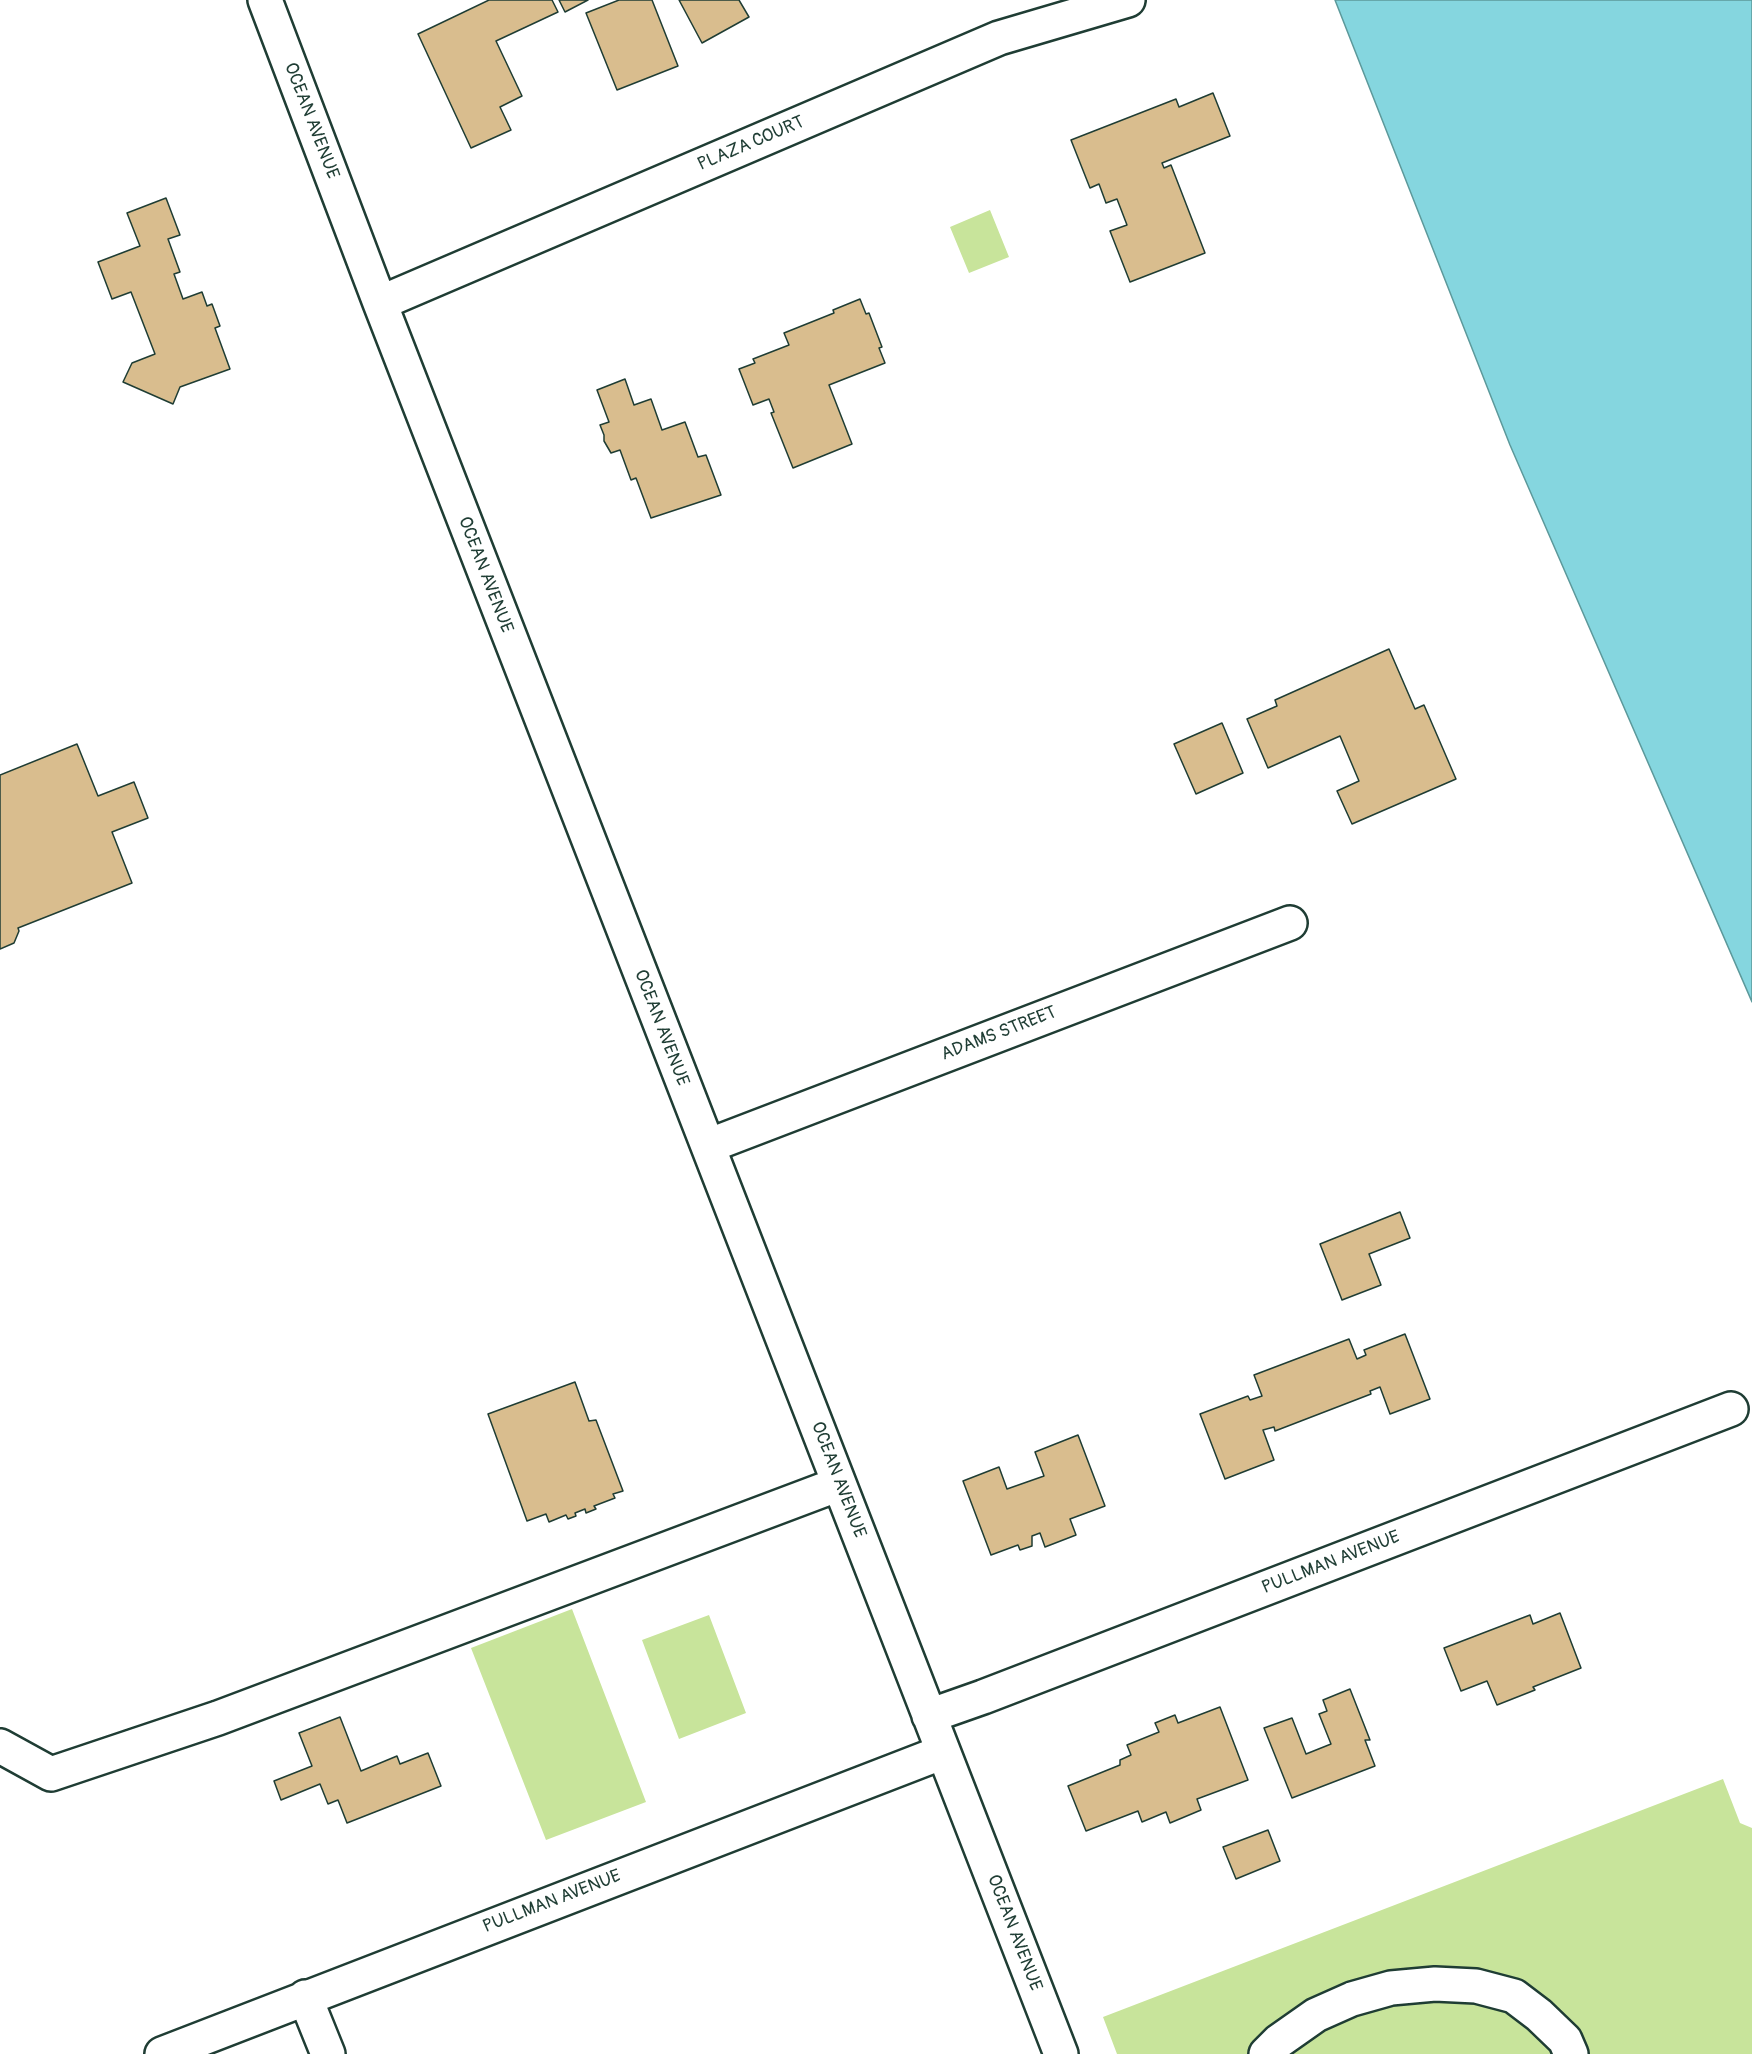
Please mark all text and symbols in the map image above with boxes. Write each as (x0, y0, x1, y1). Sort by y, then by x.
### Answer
street label: OCEAN AVENUE (279, 60, 343, 182)
street label: PLAZA COURT (694, 112, 808, 176)
street label: OCEAN AVENUE (453, 514, 517, 636)
street label: OCEAN AVENUE (629, 967, 693, 1089)
street label: ADAMS STREET (938, 1002, 1060, 1066)
street label: OCEAN AVENUE (806, 1419, 870, 1541)
street label: PULLMAN AVENUE (1259, 1527, 1403, 1599)
street label: PULLMAN AVENUE (480, 1866, 624, 1938)
street label: OCEAN AVENUE (982, 1872, 1046, 1994)

